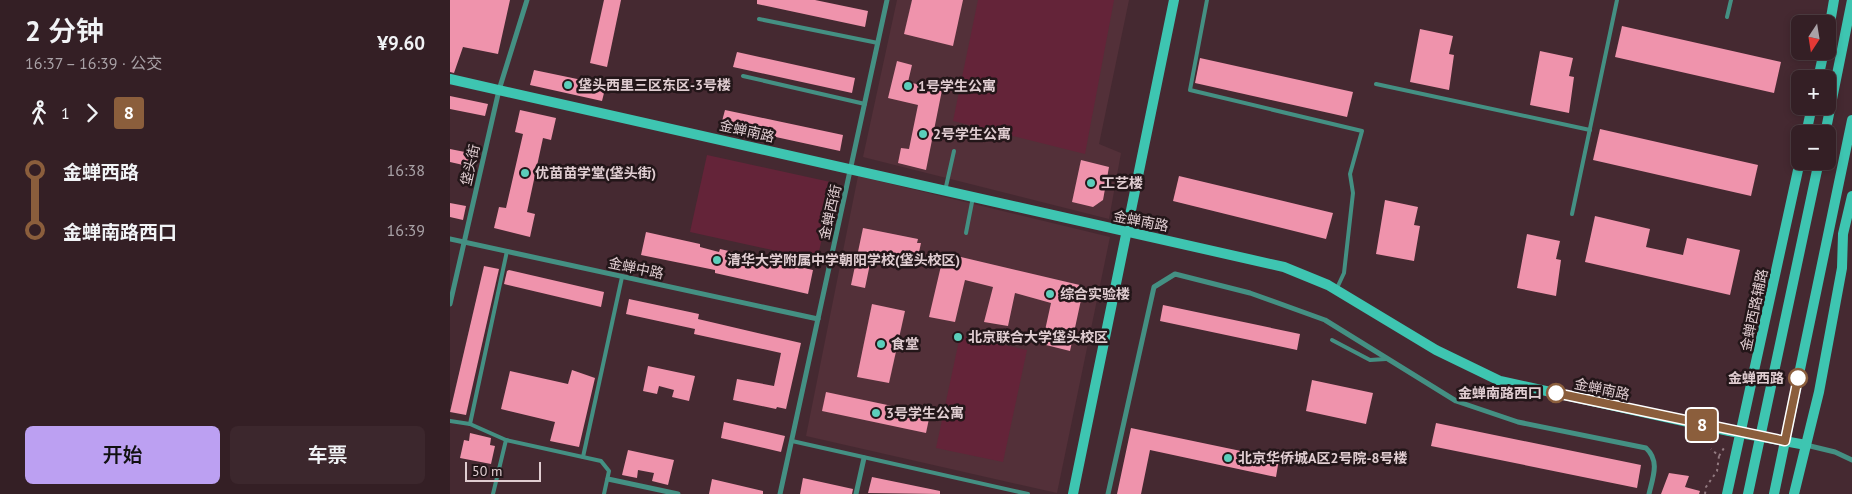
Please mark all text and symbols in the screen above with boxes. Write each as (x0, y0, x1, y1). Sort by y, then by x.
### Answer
text: 2 分钟 (25, 12, 104, 49)
north arrow (1791, 15, 1836, 60)
map controls (1791, 15, 1836, 170)
text: ¥9.60 (377, 31, 425, 55)
text: 16:37 – 16:39 · 公交 (25, 53, 162, 73)
button: + (1791, 70, 1836, 115)
place label: 垡头西里三区东区-3号楼 (578, 76, 731, 94)
place label: 1号学生公寓 (918, 77, 996, 95)
marker: 垡头西里三区东区-3号楼 (562, 79, 574, 91)
marker: 1号学生公寓 (902, 80, 914, 92)
icon: walk (25, 99, 53, 127)
icon: forward (78, 99, 106, 127)
text: 8 (124, 101, 134, 124)
text: 1 (61, 103, 70, 123)
street label: 金蝉南路 (718, 116, 776, 146)
place label: 2号学生公寓 (933, 125, 1011, 143)
button: − (1791, 125, 1836, 170)
marker: 2号学生公寓 (917, 128, 929, 140)
street label: 垡头街 (457, 143, 483, 187)
text: 金蝉西路 (63, 160, 139, 184)
text: 16:38 (387, 160, 425, 180)
place label: 优苗苗学堂(垡头街) (535, 164, 656, 182)
marker: 优苗苗学堂(垡头街) (519, 167, 531, 179)
place label: 工艺楼 (1101, 174, 1143, 192)
marker: 工艺楼 (1085, 177, 1097, 189)
street label: 金蝉西街 (815, 183, 845, 241)
street label: 金蝉南路 (1112, 207, 1170, 235)
text: 金蝉南路西口 (63, 220, 177, 244)
text: 16:39 (387, 220, 425, 240)
place label: 清华大学附属中学朝阳学校(垡头校区) (727, 251, 960, 269)
street label: 金蝉中路 (607, 253, 665, 283)
marker: 清华大学附属中学朝阳学校(垡头校区) (711, 254, 723, 266)
street label: 金蝉西路辅路 (1736, 267, 1772, 353)
place label: 综合实验楼 (1060, 285, 1130, 303)
marker: 综合实验楼 (1044, 288, 1056, 300)
place label: 北京联合大学垡头校区 (968, 328, 1108, 346)
marker: 北京联合大学垡头校区 (952, 331, 964, 343)
place label: 食堂 (891, 335, 919, 353)
marker: 食堂 (875, 338, 887, 350)
marker: 金蝉西路 (1788, 368, 1808, 388)
place label: 金蝉西路 (1728, 369, 1784, 387)
street label: 金蝉南路 (1573, 374, 1631, 404)
marker: 金蝉南路西口 (1546, 383, 1566, 403)
place label: 金蝉南路西口 (1458, 384, 1542, 402)
place label: 3号学生公寓 (886, 404, 964, 422)
marker: 3号学生公寓 (870, 407, 882, 419)
line badge: 8 (1686, 409, 1718, 441)
text: 8 (1697, 413, 1707, 436)
button: 开始 (25, 426, 220, 484)
button: 车票 (230, 426, 425, 484)
place label: 北京华侨城A区2号院-8号楼 (1238, 449, 1407, 467)
marker: 北京华侨城A区2号院-8号楼 (1222, 452, 1234, 464)
scale bar (465, 459, 541, 482)
text: 50 m (472, 462, 502, 480)

